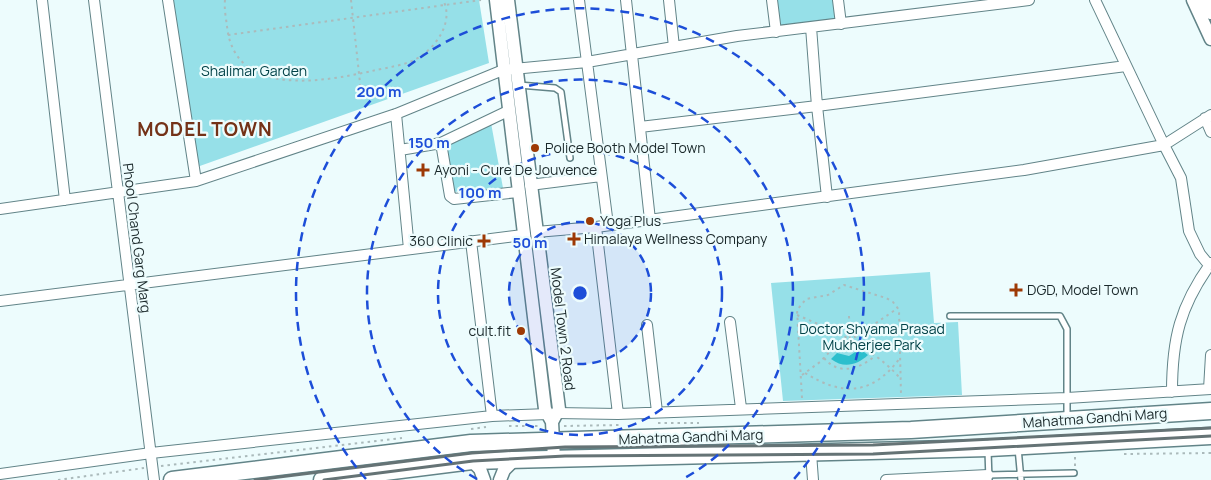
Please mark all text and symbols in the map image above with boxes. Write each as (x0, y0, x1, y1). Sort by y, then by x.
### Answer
park label: Shalimar Garden (201, 61, 307, 80)
text: 200 m (356, 81, 402, 102)
district label: MODEL TOWN (137, 116, 273, 142)
text: 150 m (408, 132, 450, 153)
place label: Police Booth Model Town (545, 138, 706, 157)
marker: Police Booth Model Town (529, 142, 541, 154)
place label: Ayoni - Cure De Jouvence (434, 160, 597, 179)
street label: Phool Chand Garg Marg (119, 162, 156, 314)
marker: Ayoni - Cure De Jouvence (416, 163, 430, 177)
text: 100 m (459, 182, 501, 203)
place label: Yoga Plus (600, 211, 661, 230)
marker: Yoga Plus (584, 215, 596, 227)
place label: Himalaya Wellness Company (584, 229, 768, 248)
place label: 360 Clinic (409, 231, 473, 250)
text: 50 m (512, 232, 548, 253)
marker: Himalaya Wellness Company (568, 233, 580, 245)
marker: 360 Clinic (477, 234, 491, 248)
street label: Model Town 2 Road (547, 266, 580, 391)
place label: DGD, Model Town (1027, 280, 1138, 299)
marker: DGD, Model Town (1009, 283, 1023, 297)
centre of rings (571, 284, 589, 302)
park label: Doctor Shyama Prasad Mukherjee Park (799, 319, 945, 354)
place label: cult.fit (468, 321, 511, 340)
marker: cult.fit (515, 325, 527, 337)
street label: Mahatma Gandhi Marg (1022, 403, 1168, 432)
street label: Mahatma Gandhi Marg (618, 424, 764, 449)

